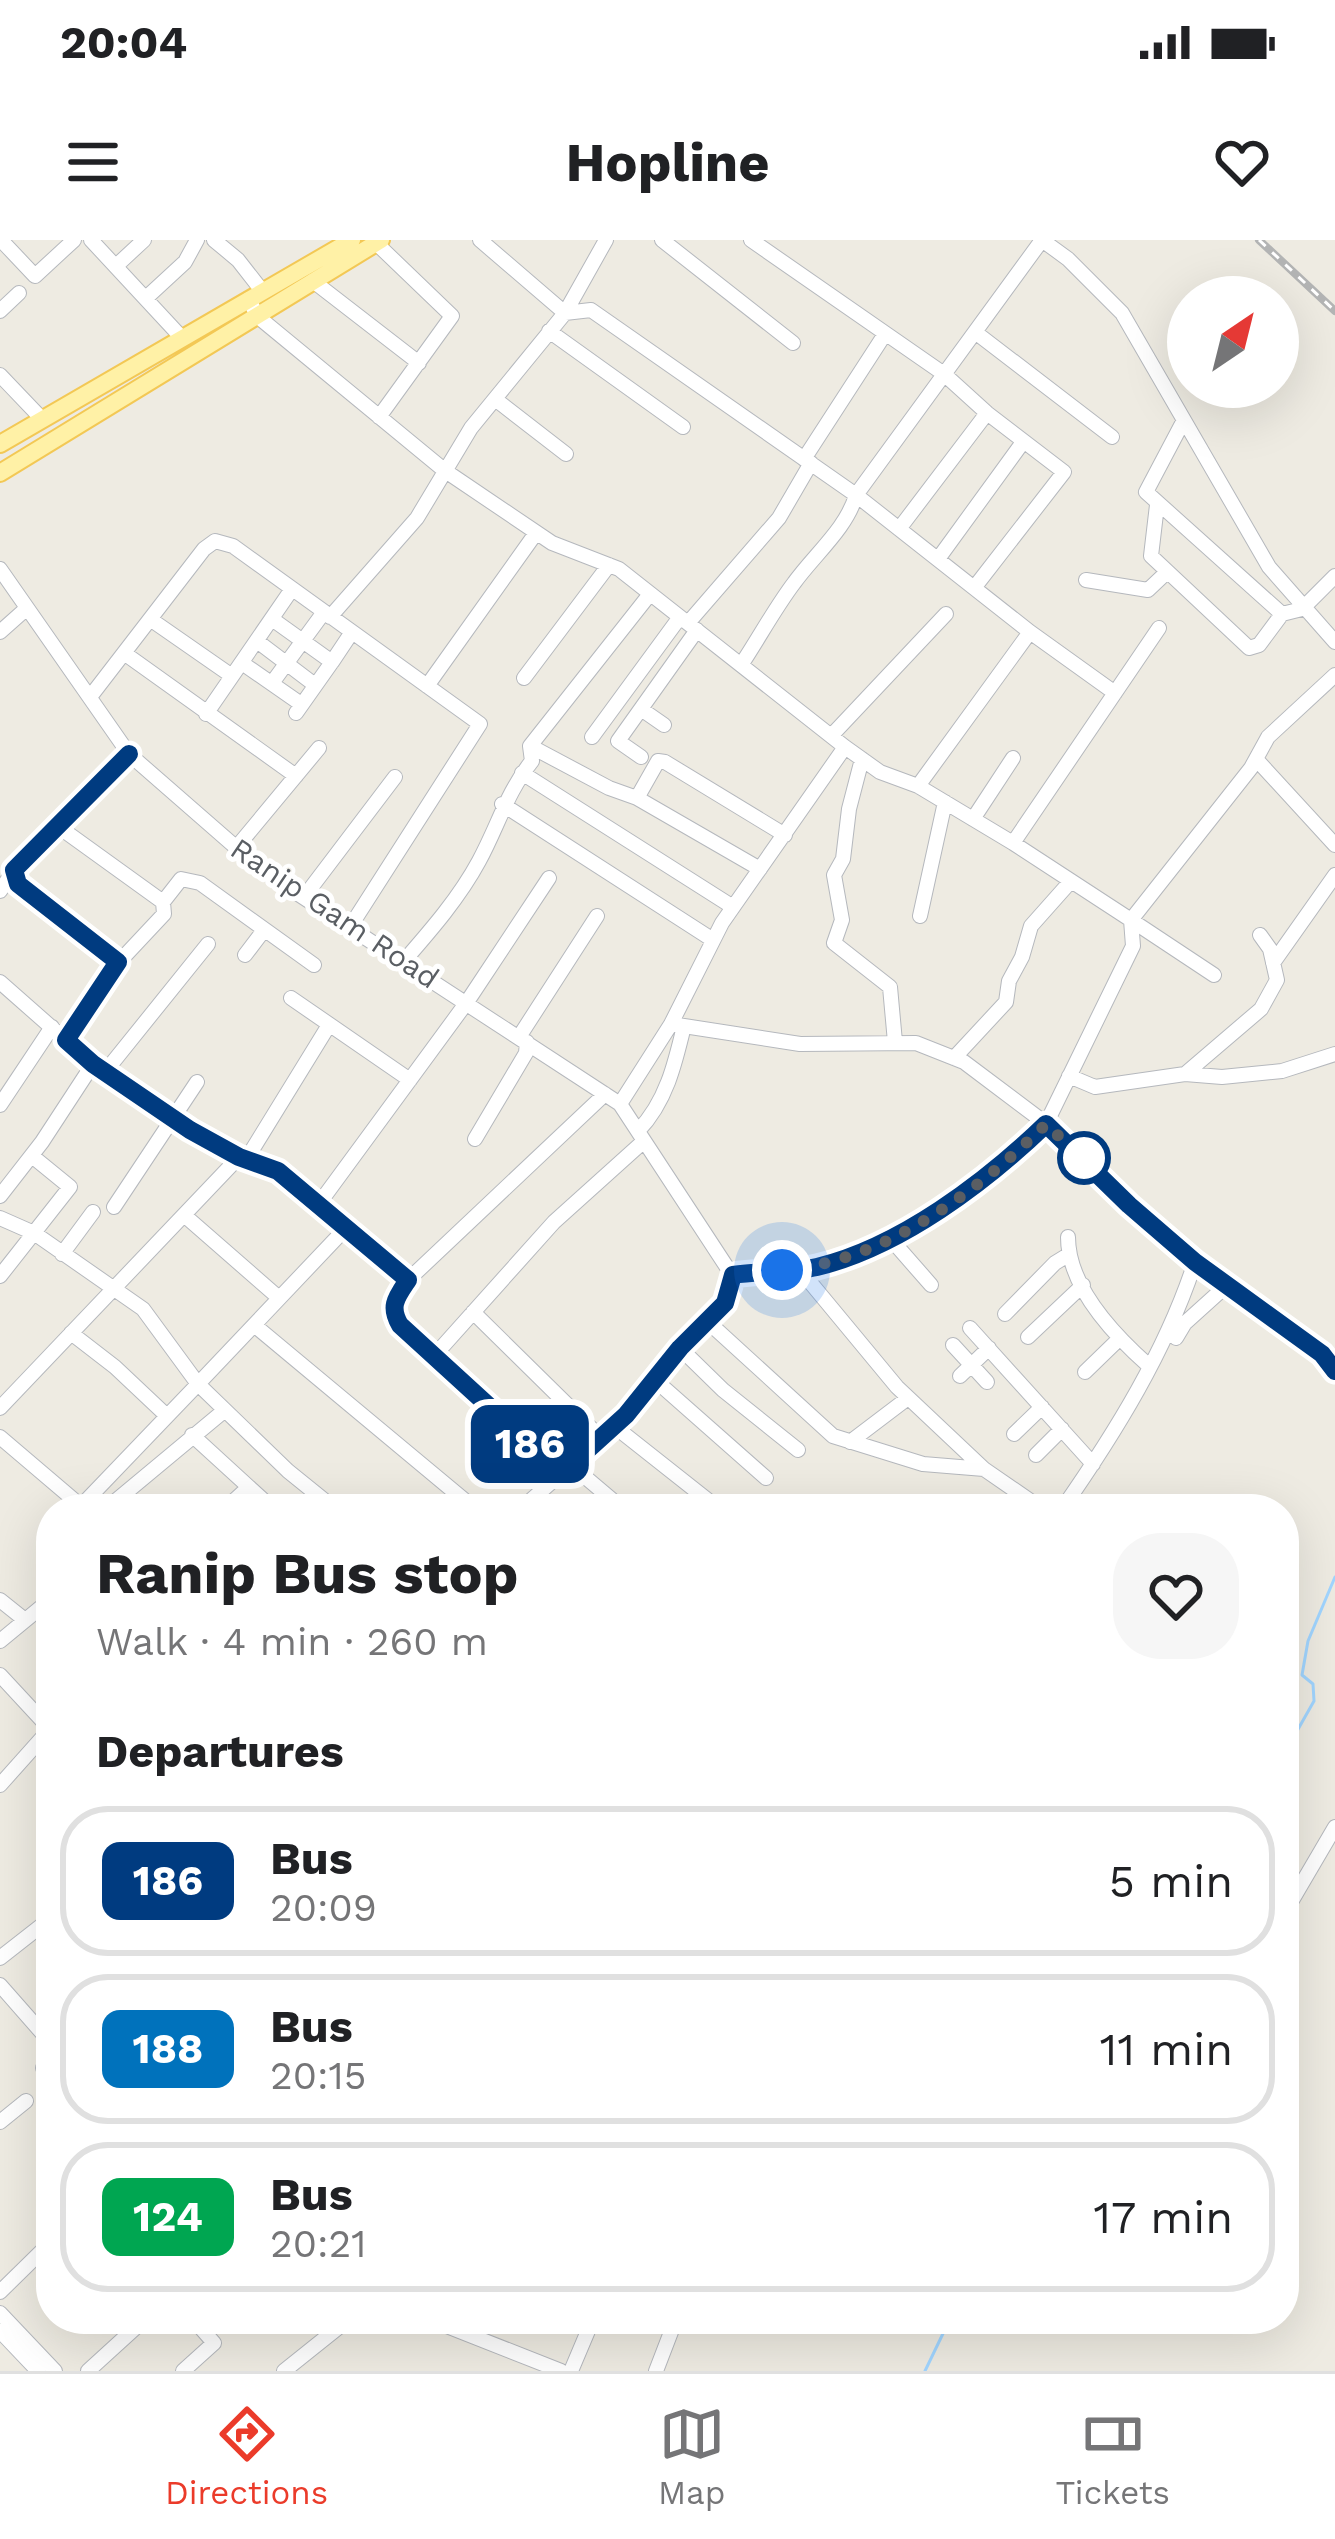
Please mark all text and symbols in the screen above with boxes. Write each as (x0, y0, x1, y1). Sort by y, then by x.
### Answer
text: 20:04 (60, 16, 187, 69)
icon: menu (60, 129, 126, 195)
icon: heart (1209, 129, 1275, 195)
text: Hopline (565, 131, 770, 194)
north arrow (1167, 276, 1299, 408)
map controls (1167, 276, 1299, 408)
street label: Ranip Gam Road (224, 830, 446, 996)
unlabelled marker (1059, 1133, 1109, 1183)
your location (752, 1240, 812, 1300)
line badge: 186 (461, 1405, 599, 1483)
text: 186 (495, 1419, 565, 1468)
button: heart (1113, 1533, 1239, 1659)
text: Ranip Bus stop (96, 1540, 518, 1607)
text: Walk · 4 min · 260 m (96, 1619, 488, 1664)
text: Departures (96, 1725, 344, 1778)
text: Bus (270, 1832, 353, 1885)
text: 5 min (1109, 1855, 1233, 1908)
text: 186 (133, 1856, 203, 1905)
text: 20:09 (270, 1885, 377, 1930)
text: Bus (270, 2000, 353, 2053)
text: 11 min (1100, 2023, 1233, 2076)
text: 188 (133, 2024, 203, 2073)
text: 20:15 (270, 2053, 366, 2098)
text: Bus (270, 2168, 353, 2221)
text: 17 min (1093, 2191, 1233, 2244)
text: 124 (133, 2192, 203, 2241)
text: 20:21 (270, 2221, 367, 2266)
tab: Directions (165, 2401, 328, 2512)
tab: Map (658, 2401, 725, 2512)
tab: Tickets (1055, 2401, 1170, 2512)

